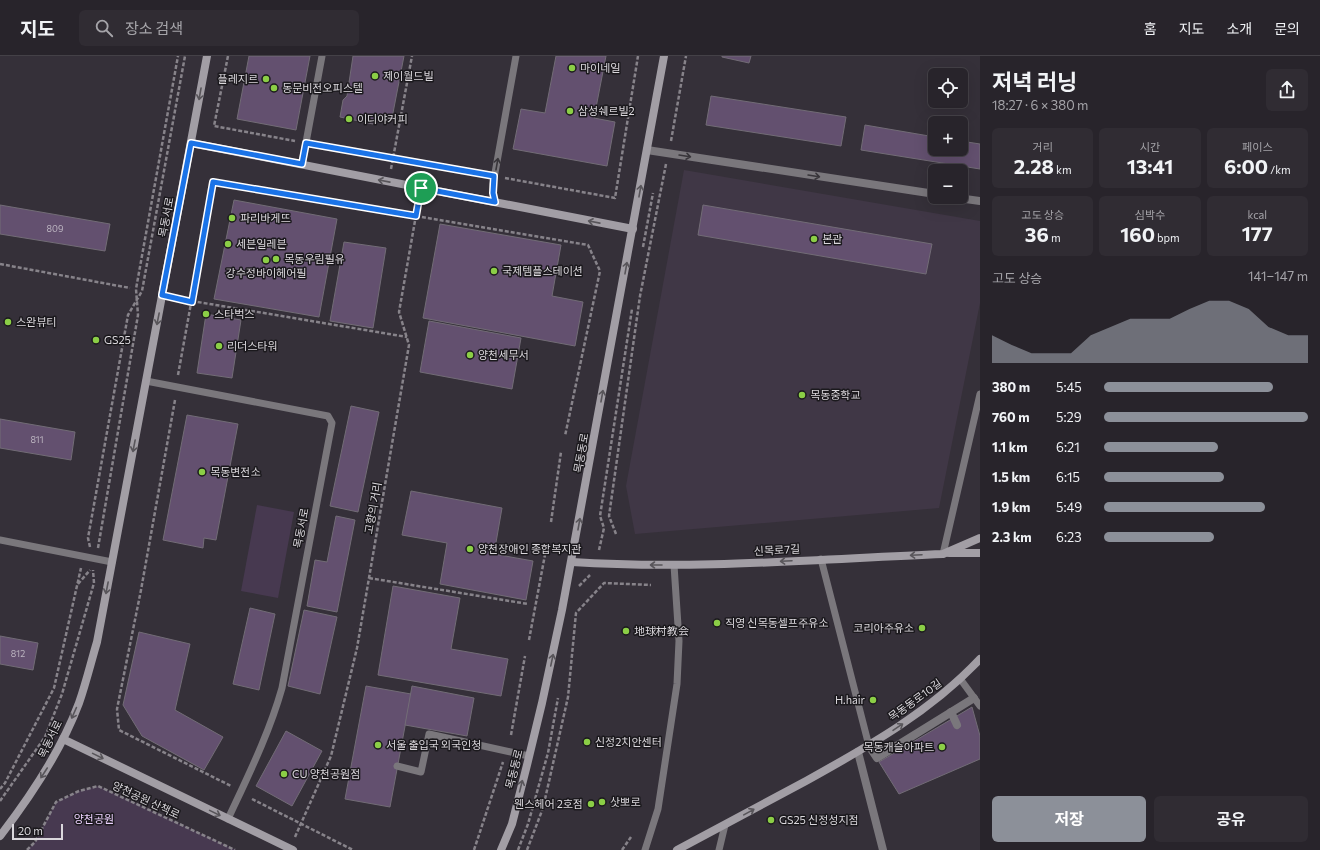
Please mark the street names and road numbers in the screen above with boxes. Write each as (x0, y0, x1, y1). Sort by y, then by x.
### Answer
street label: 목동서로 (155, 196, 176, 238)
street label: 목동동로 (571, 432, 590, 474)
street label: 고향의 거리 (362, 481, 383, 535)
street label: 목동서로 (290, 507, 311, 549)
street label: 신목로7길 (754, 542, 800, 557)
street label: 목동동로10길 (886, 676, 944, 723)
street label: 목동서로 (35, 718, 64, 760)
street label: 목동동로 (502, 748, 525, 790)
street label: 양천공원 산책로 (110, 778, 182, 821)

